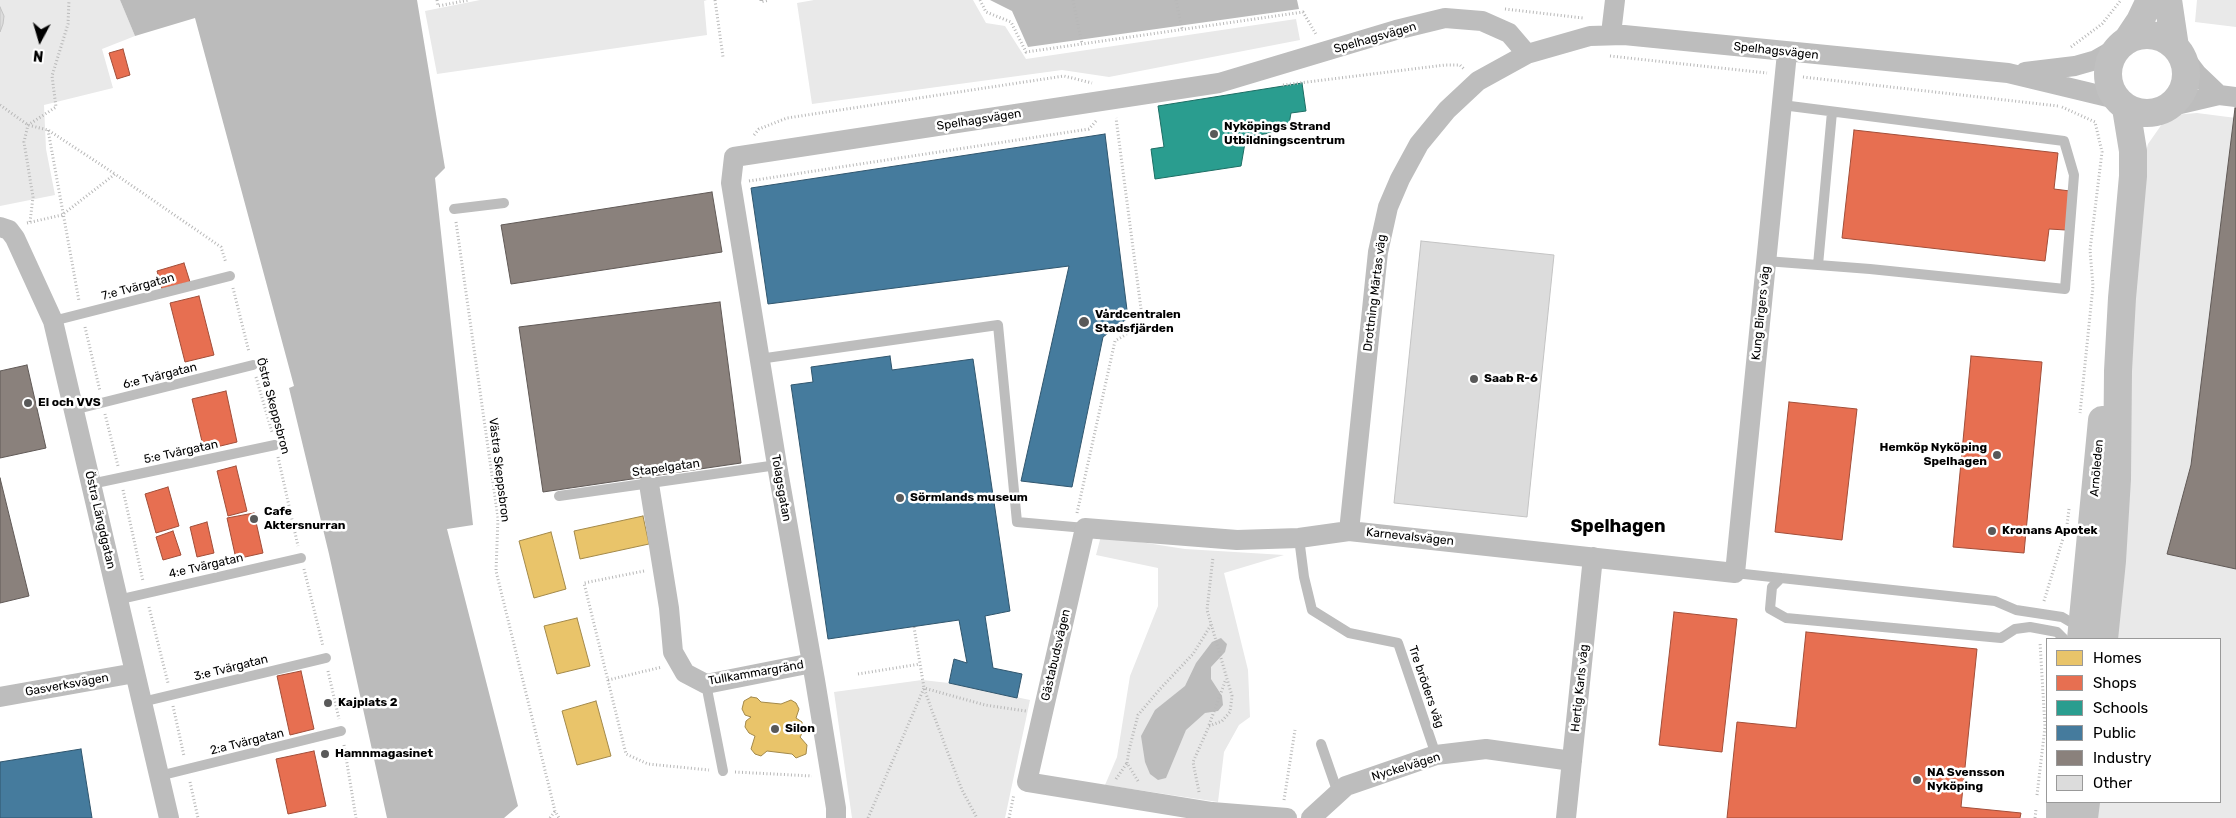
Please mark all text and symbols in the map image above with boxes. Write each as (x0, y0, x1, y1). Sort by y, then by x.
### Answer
north arrow (15, 15, 65, 65)
street label: Spelhagsvägen (1332, 19, 1418, 57)
street label: Spelhagsvägen (1733, 39, 1819, 63)
text: N (32, 46, 44, 64)
street label: Spelhagsvägen (936, 106, 1022, 134)
place label: Nyköpings Strand Utbildningscentrum (1224, 120, 1345, 148)
marker: Nyköpings Strand Utbildningscentrum (1208, 128, 1220, 140)
street label: Drottning Märtas väg (1361, 234, 1389, 352)
street label: Kung Birgers väg (1749, 265, 1773, 361)
street label: 7:e Tvärgatan (100, 270, 176, 304)
place label: Vårdcentralen Stadsfjärden (1095, 308, 1181, 336)
marker: Vårdcentralen Stadsfjärden (1077, 315, 1091, 329)
street label: Östra Skeppsbron (253, 356, 293, 456)
street label: 6:e Tvärgatan (122, 360, 198, 392)
place label: Saab R-6 (1484, 372, 1538, 386)
marker: Saab R-6 (1468, 373, 1480, 385)
place label: El och VVS (38, 396, 101, 410)
marker: El och VVS (22, 397, 34, 409)
street label: Västra Skeppsbron (485, 417, 513, 523)
street label: 5:e Tvärgatan (143, 437, 219, 467)
street label: Arnöleden (2087, 439, 2107, 497)
place label: Hemköp Nyköping Spelhagen (1880, 441, 1987, 469)
marker: Hemköp Nyköping Spelhagen (1991, 449, 2003, 461)
street label: Tolagsgatan (768, 453, 794, 523)
street label: Stapelgatan (631, 456, 701, 480)
street label: Östra Längdgatan (82, 470, 118, 570)
place label: Sörmlands museum (910, 491, 1028, 505)
marker: Sörmlands museum (894, 492, 906, 504)
place label: Cafe Aktersnurran (264, 505, 345, 533)
marker: Cafe Aktersnurran (248, 513, 260, 525)
district label: Spelhagen (1570, 516, 1666, 538)
place label: Kronans Apotek (2002, 524, 2098, 538)
street label: Karnevalsvägen (1365, 525, 1455, 549)
marker: Kronans Apotek (1986, 525, 1998, 537)
street label: 4:e Tvärgatan (167, 550, 245, 582)
street label: Gästabudsvägen (1038, 608, 1074, 702)
legend (2046, 638, 2221, 803)
street label: Hertig Karls väg (1568, 643, 1592, 733)
street label: Tre bröders väg (1405, 644, 1447, 730)
text: Homes (2093, 649, 2142, 667)
street label: 3:e Tvärgatan (193, 652, 269, 684)
street label: Tullkammargränd (707, 658, 805, 688)
street label: Gasverksvägen (24, 671, 110, 699)
text: Shops (2093, 674, 2137, 692)
place label: Kajplats 2 (338, 696, 398, 710)
marker: Kajplats 2 (322, 697, 334, 709)
text: Schools (2093, 699, 2148, 717)
place label: Silon (785, 722, 815, 736)
marker: Silon (769, 723, 781, 735)
text: Public (2093, 724, 2136, 742)
street label: 2:a Tvärgatan (209, 726, 285, 758)
place label: Hamnmagasinet (335, 747, 433, 761)
marker: Hamnmagasinet (319, 748, 331, 760)
text: Industry (2093, 749, 2152, 767)
street label: Nyckelvägen (1370, 750, 1442, 784)
place label: NA Svensson Nyköping (1927, 766, 2005, 794)
marker: NA Svensson Nyköping (1911, 774, 1923, 786)
text: Other (2093, 774, 2132, 792)

